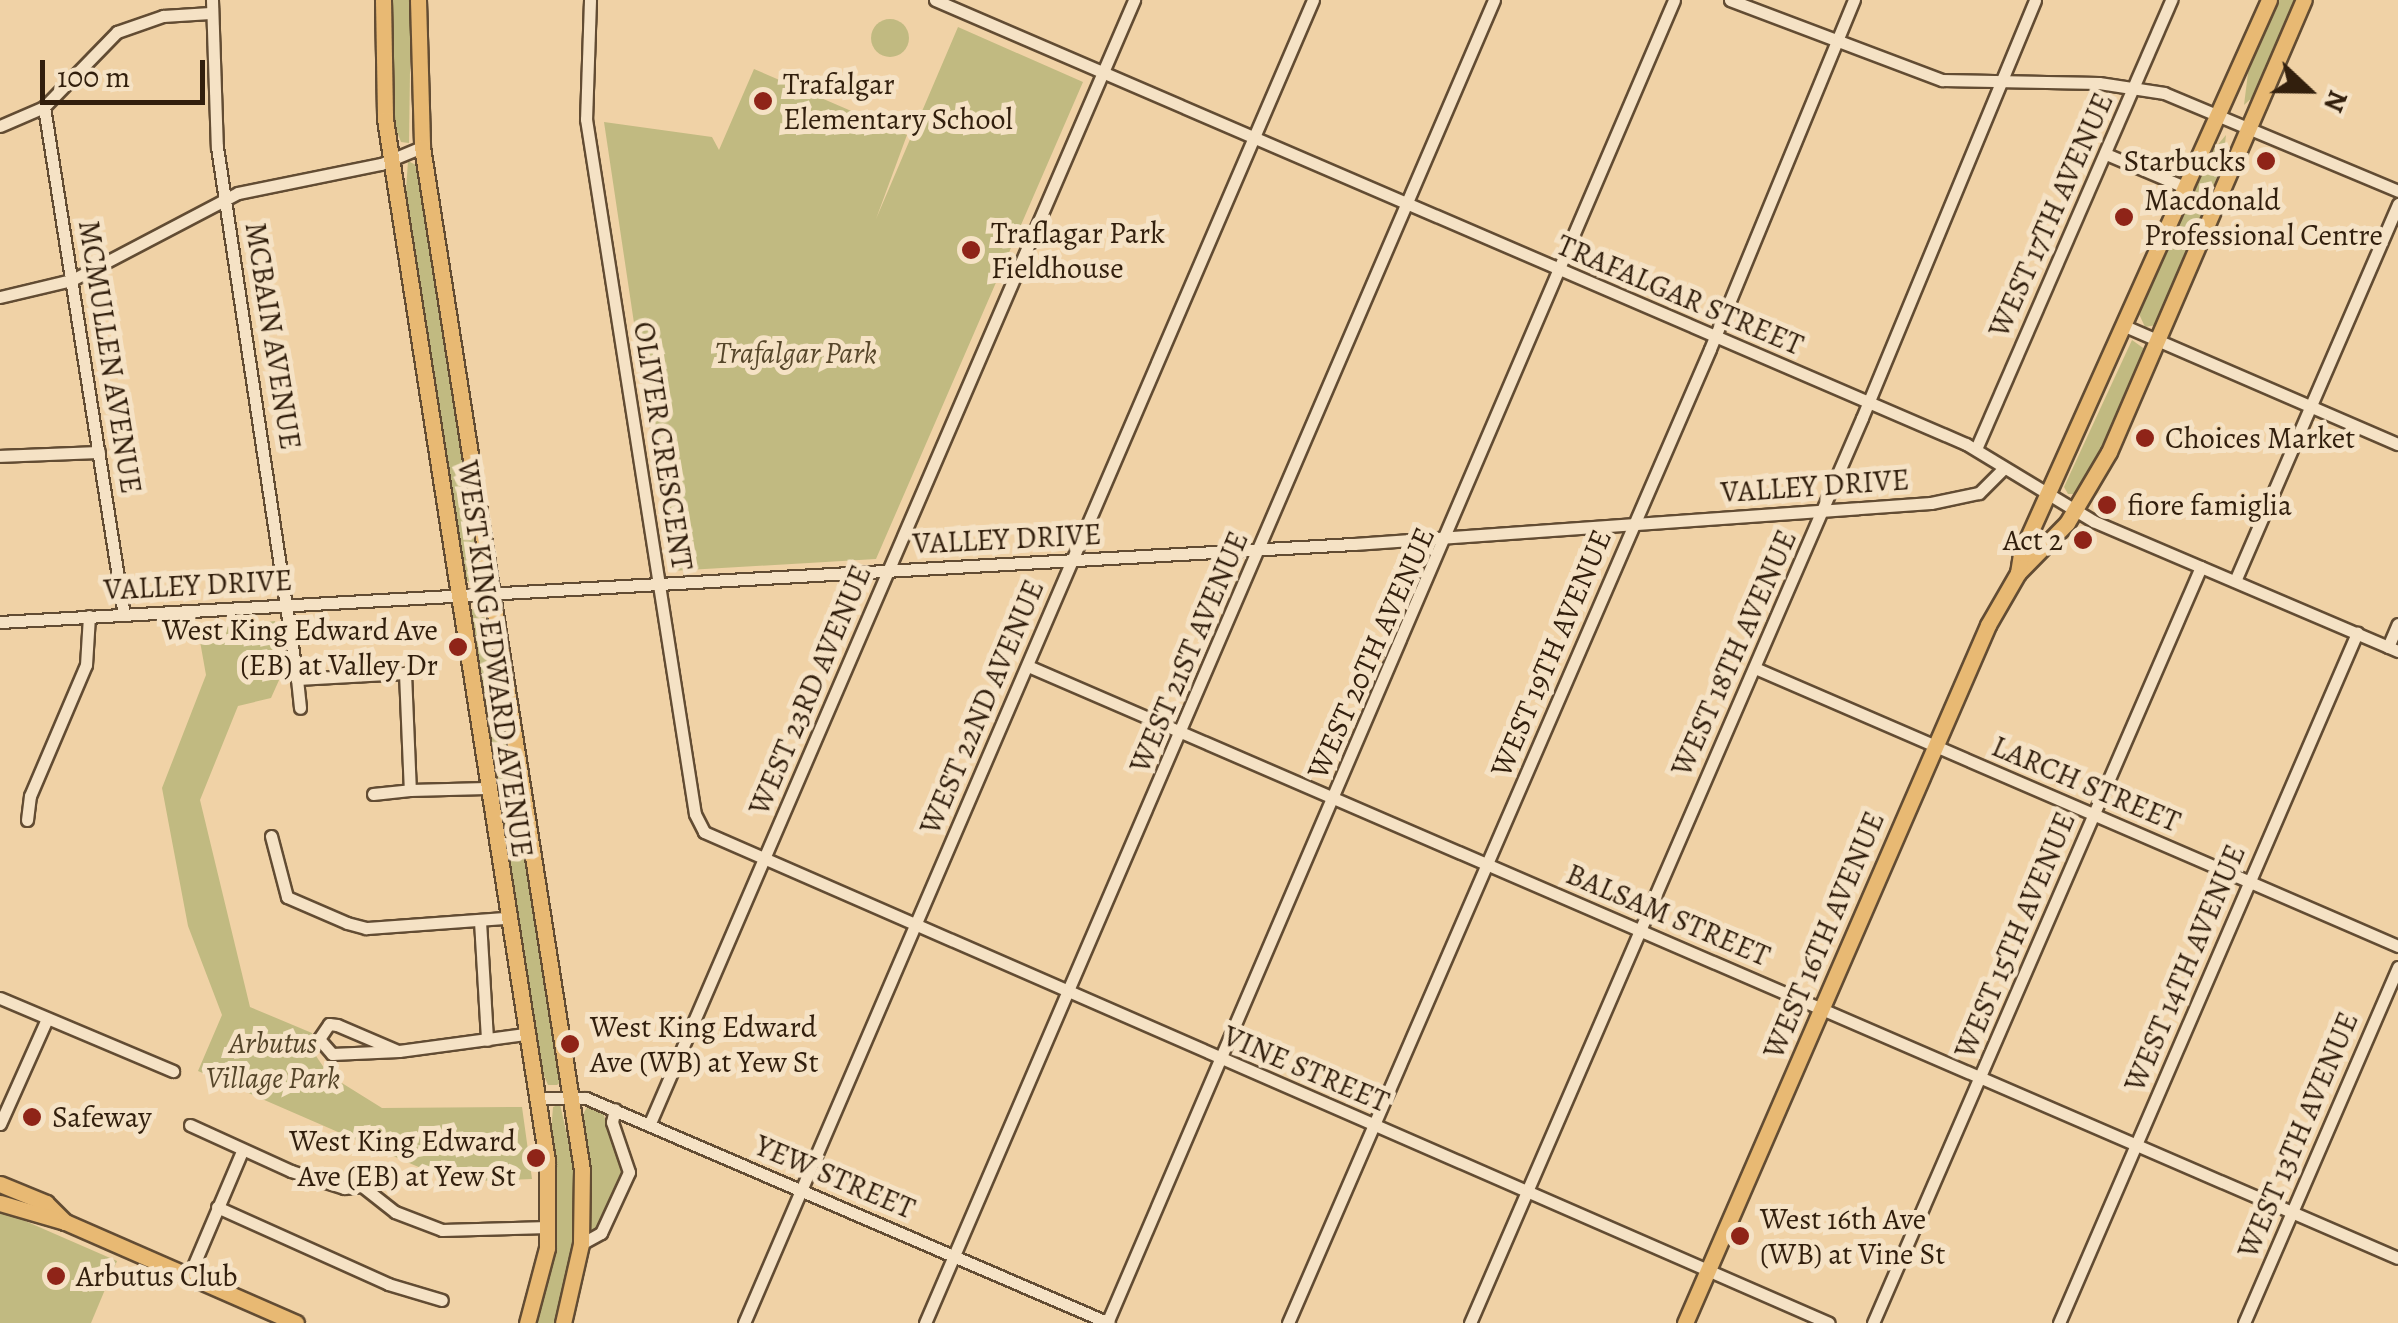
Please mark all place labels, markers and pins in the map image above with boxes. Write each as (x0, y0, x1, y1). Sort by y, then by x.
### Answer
place label: Trafalgar Elementary School (783, 66, 1013, 136)
marker: Trafalgar Elementary School (752, 90, 774, 112)
place label: Starbucks (2124, 143, 2246, 179)
marker: Starbucks (2255, 150, 2277, 172)
place label: Macdonald Professional Centre (2144, 182, 2383, 252)
marker: Macdonald Professional Centre (2113, 206, 2135, 228)
place label: Traflagar Park Fieldhouse (991, 215, 1165, 286)
marker: Traflagar Park Fieldhouse (960, 239, 982, 261)
place label: Choices Market (2165, 420, 2355, 456)
marker: Choices Market (2134, 427, 2156, 449)
place label: fiore famiglia (2127, 487, 2292, 523)
marker: fiore famiglia (2096, 494, 2118, 516)
place label: Act 2 (2003, 522, 2063, 558)
marker: Act 2 (2072, 529, 2094, 551)
place label: West King Edward Ave (EB) at Valley Dr (162, 612, 438, 682)
marker: West King Edward Ave (EB) at Valley Dr (447, 636, 469, 658)
place label: West King Edward Ave (WB) at Yew St (590, 1009, 819, 1080)
marker: West King Edward Ave (WB) at Yew St (559, 1033, 581, 1055)
place label: Safeway (52, 1099, 152, 1135)
marker: Safeway (21, 1106, 43, 1128)
place label: West King Edward Ave (EB) at Yew St (289, 1123, 516, 1194)
marker: West King Edward Ave (EB) at Yew St (525, 1147, 547, 1169)
place label: West 16th Ave (WB) at Vine St (1760, 1201, 1945, 1272)
marker: West 16th Ave (WB) at Vine St (1729, 1225, 1751, 1247)
place label: Arbutus Club (76, 1258, 238, 1294)
marker: Arbutus Club (45, 1265, 67, 1287)

